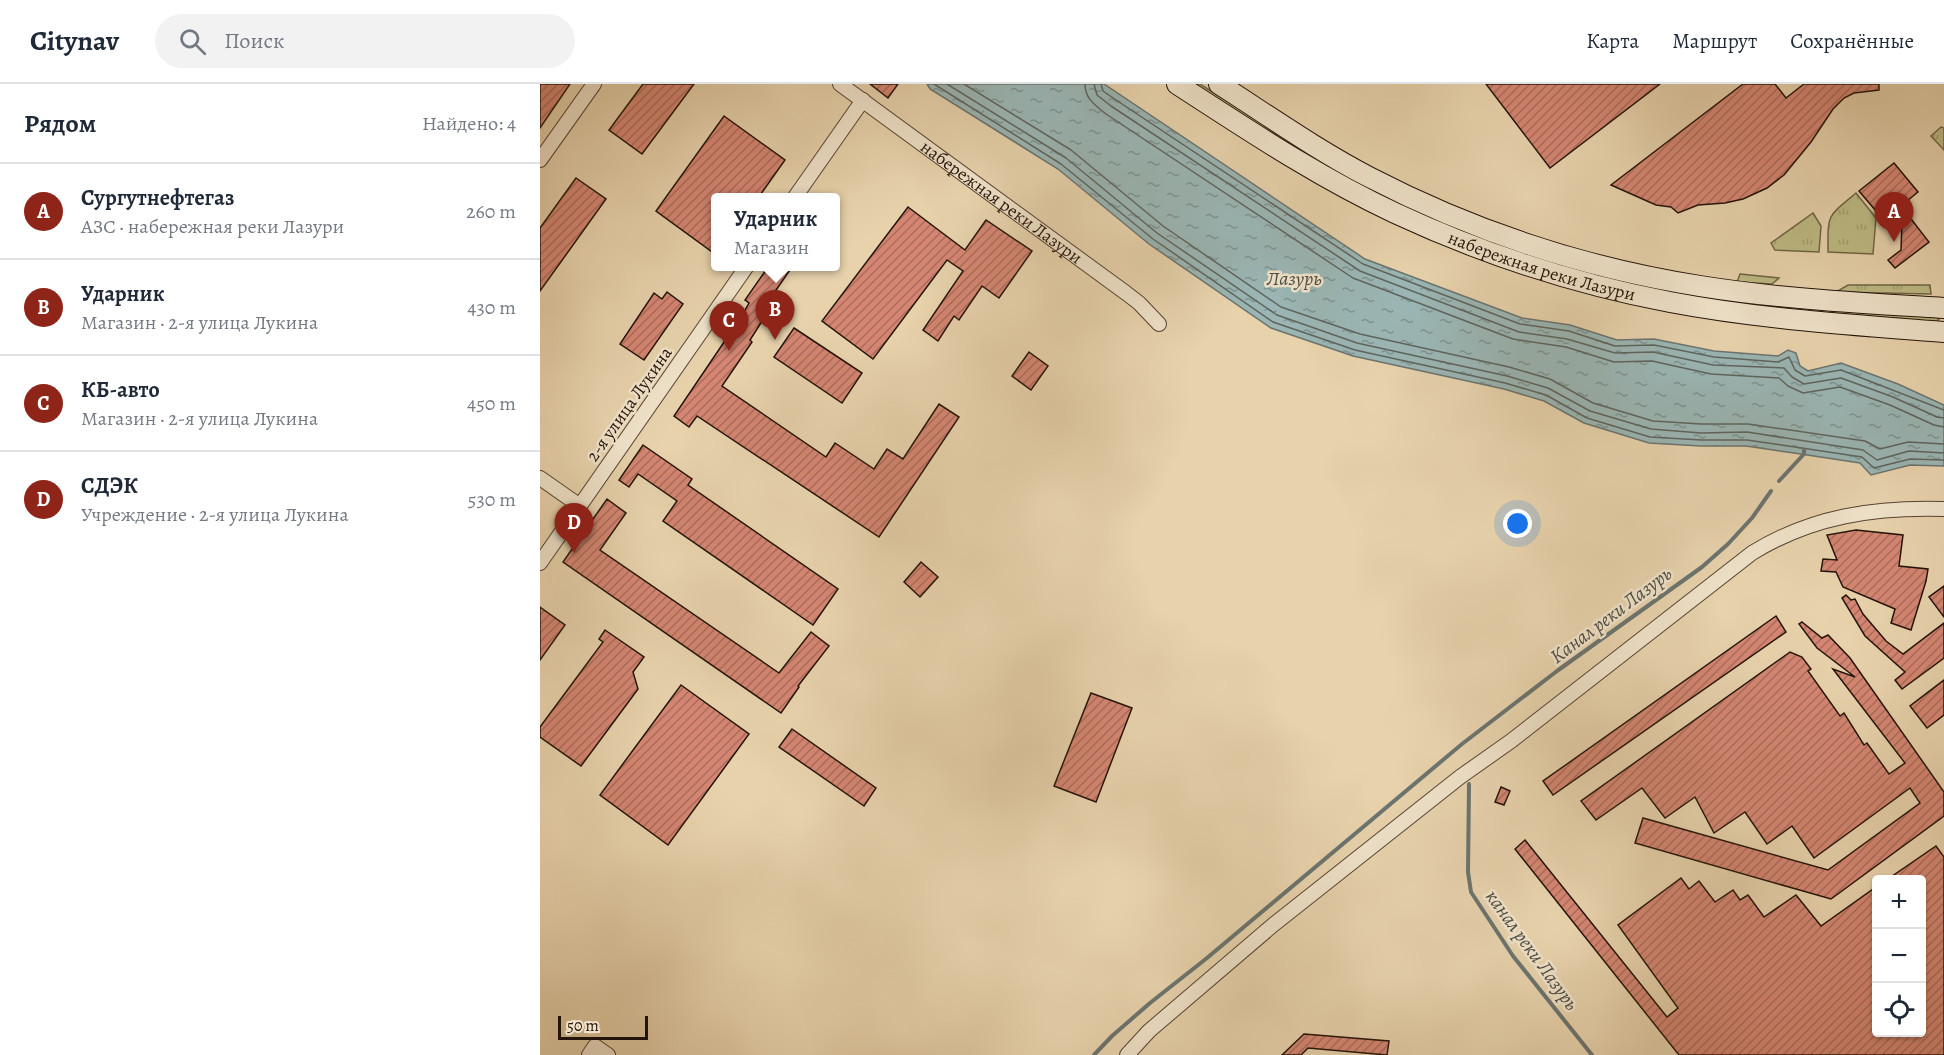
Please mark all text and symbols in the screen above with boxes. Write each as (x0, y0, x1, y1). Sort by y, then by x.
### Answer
search box (155, 14, 575, 68)
text: Citynav (30, 22, 119, 60)
icon: search (176, 25, 209, 58)
text: Поиск (224, 26, 284, 56)
text: Карта (1586, 27, 1639, 55)
text: Маршрут (1672, 27, 1757, 55)
text: Сохранённые (1790, 27, 1914, 55)
text: Рядом (24, 106, 96, 141)
text: Найдено: 4 (422, 110, 516, 137)
street label: набережная реки Лазури (916, 135, 1087, 269)
text: Сургутнефтегаз (81, 183, 234, 213)
pin: A (1874, 192, 1914, 242)
popup (711, 193, 840, 271)
text: A (37, 198, 50, 225)
text: 260 m (466, 198, 516, 225)
text: Ударник (734, 204, 817, 234)
text: АЗС · набережная реки Лазури (81, 213, 344, 240)
street label: набережная реки Лазури (1444, 225, 1638, 307)
text: Магазин (734, 234, 809, 261)
water label: Лазурь (1265, 265, 1322, 292)
text: Ударник (81, 279, 165, 309)
pin: B (756, 290, 794, 340)
text: B (37, 294, 50, 321)
text: 430 m (467, 294, 516, 321)
pin: C (710, 302, 748, 351)
text: Магазин · 2-я улица Лукина (81, 309, 318, 336)
street label: 2-я улица Лукина (581, 341, 678, 466)
text: КБ-авто (81, 375, 160, 405)
text: C (37, 390, 50, 417)
text: 450 m (467, 390, 516, 417)
text: Магазин · 2-я улица Лукина (81, 405, 318, 432)
text: СДЭК (81, 471, 138, 501)
text: D (37, 486, 50, 513)
text: 530 m (468, 486, 516, 513)
text: Учреждение · 2-я улица Лукина (81, 501, 349, 528)
pin: D (555, 504, 594, 553)
your location (1503, 509, 1532, 538)
water label: Канал реки Лазурь (1545, 560, 1677, 670)
map controls (1872, 875, 1926, 1037)
button: + (1872, 875, 1926, 929)
water label: канал реки Лазурь (1479, 884, 1585, 1016)
button: − (1872, 929, 1926, 983)
button: locate (1872, 983, 1926, 1037)
scale bar (558, 1013, 648, 1040)
text: 50 m (567, 1015, 599, 1037)

